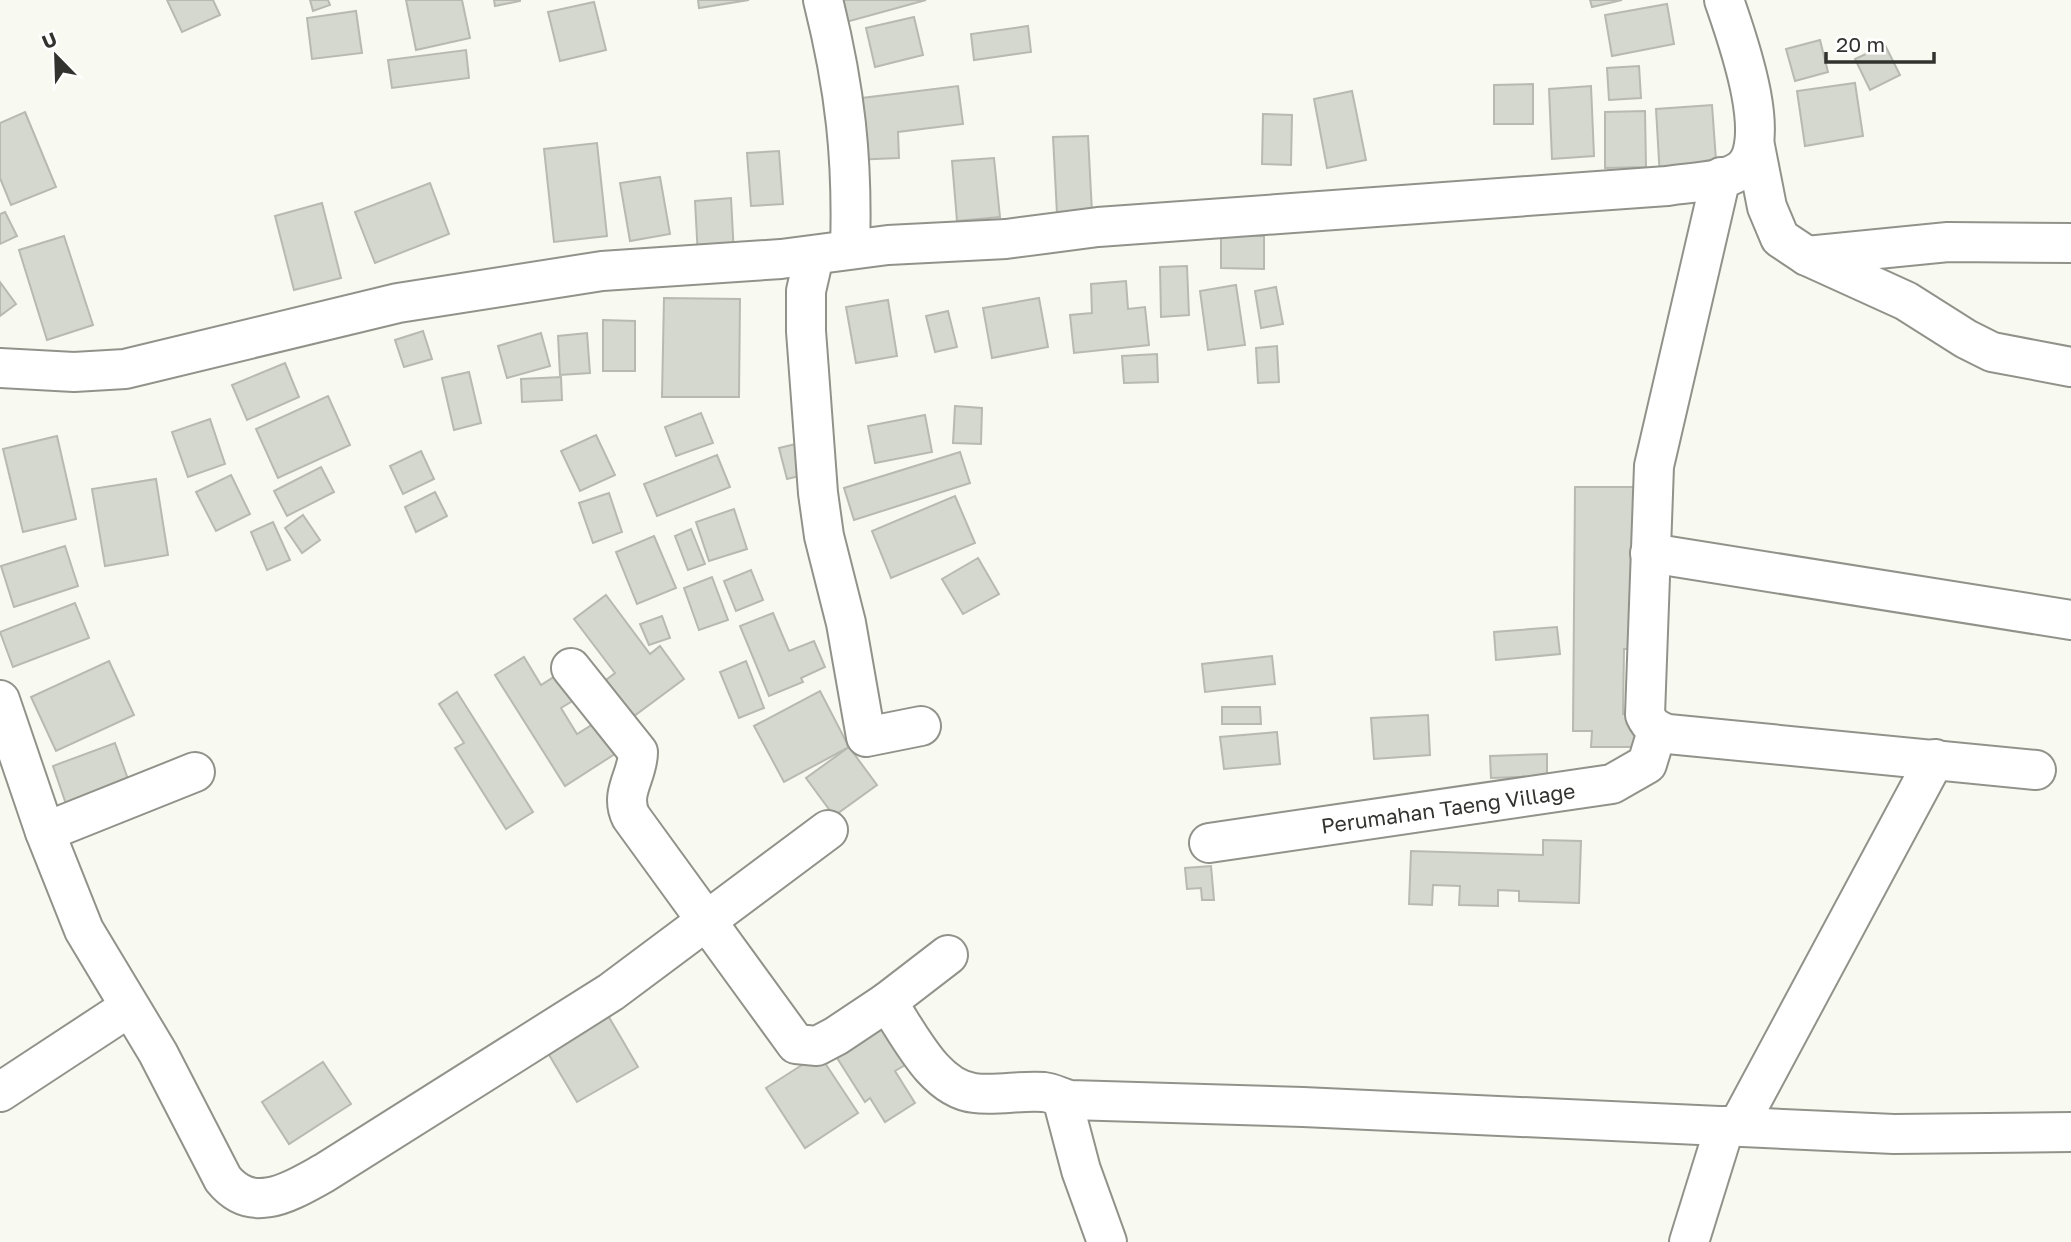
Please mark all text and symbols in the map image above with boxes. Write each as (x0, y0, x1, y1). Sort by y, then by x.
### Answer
north arrow (21, 21, 91, 91)
scale bar (1826, 21, 1934, 65)
text: U (38, 27, 60, 53)
text: 20 m (1836, 31, 1885, 57)
street label: Perumahan Taeng Village (1319, 777, 1577, 839)

